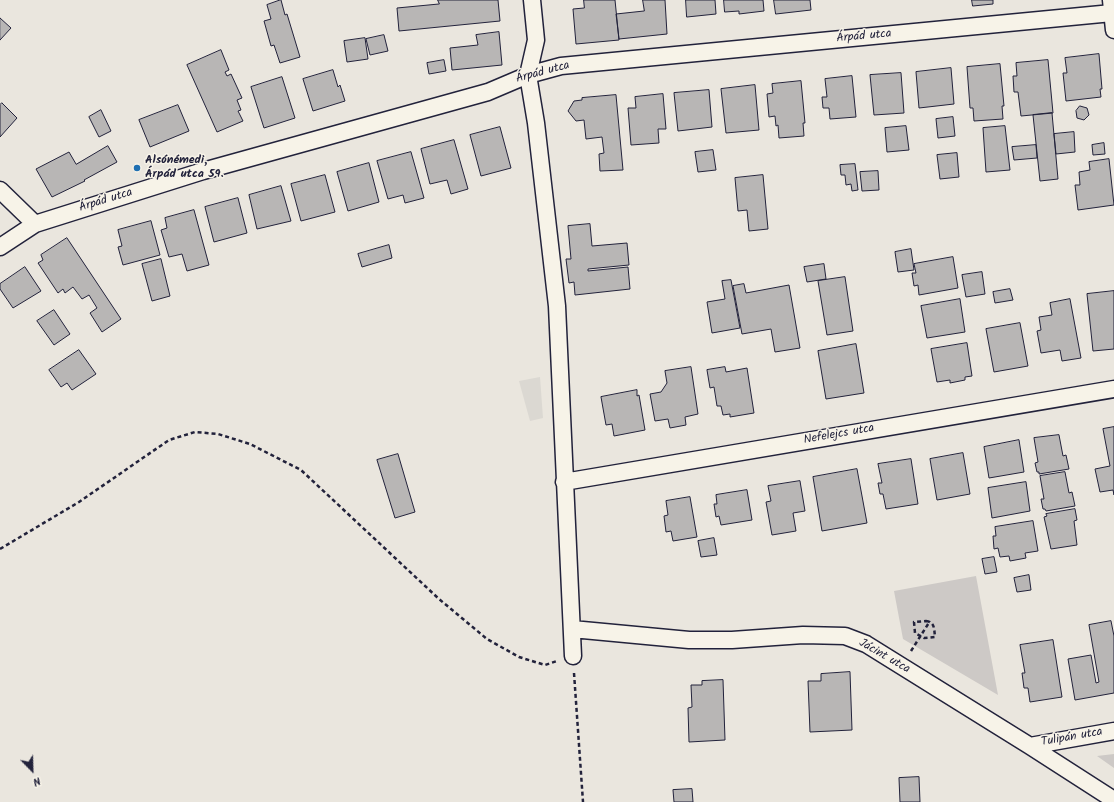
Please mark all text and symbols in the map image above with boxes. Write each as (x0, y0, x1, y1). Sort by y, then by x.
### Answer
street label: Árpád utca (836, 27, 892, 47)
street label: Árpád utca (515, 59, 571, 87)
place label: Alsónémedi, Árpád utca 59. (145, 154, 224, 182)
marker: Alsónémedi, Árpád utca 59. (132, 163, 142, 173)
street label: Árpád utca (78, 186, 134, 216)
street label: Nefelejcs utca (803, 422, 875, 448)
street label: Jácint utca (856, 637, 912, 677)
street label: Tulipán utca (1040, 726, 1104, 750)
north arrow (12, 750, 52, 790)
text: N (30, 771, 43, 791)

